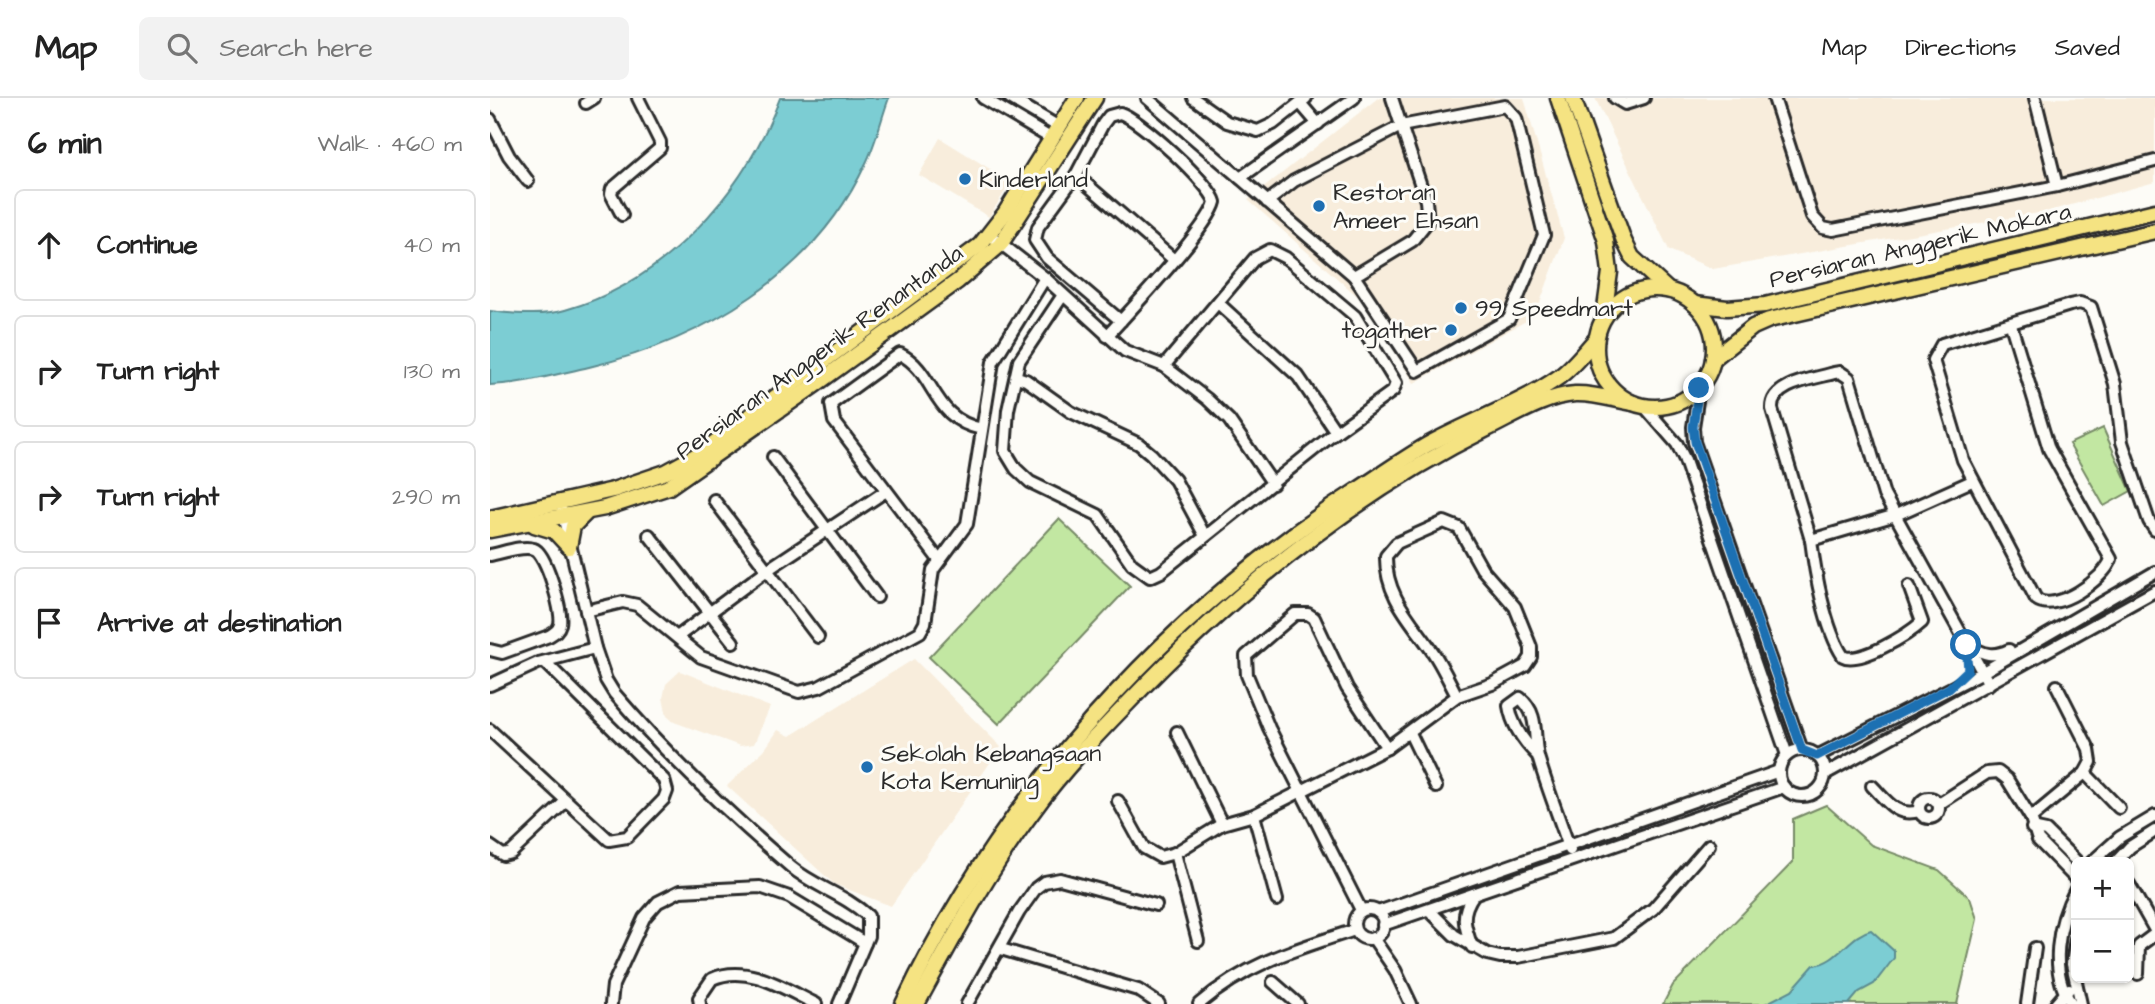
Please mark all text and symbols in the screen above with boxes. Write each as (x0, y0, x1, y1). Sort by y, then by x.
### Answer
search box (139, 17, 629, 80)
text: Map (35, 25, 97, 71)
icon: search (163, 29, 201, 67)
text: Search here (219, 30, 373, 66)
text: Map (1822, 31, 1867, 65)
text: Directions (1905, 31, 2017, 65)
text: Saved (2055, 31, 2120, 65)
text: 6 min (28, 123, 102, 165)
text: Walk · 460 m (318, 128, 462, 160)
place label: Kinderland (979, 163, 1088, 197)
marker: Kinderland (957, 171, 973, 187)
place label: Restoran Ameer Ehsan (1333, 176, 1478, 238)
street label: Persiaran Anggerik Mokara (1766, 195, 2075, 298)
marker: Restoran Ameer Ehsan (1311, 198, 1327, 214)
icon: ahead (30, 226, 68, 264)
text: Continue (97, 227, 198, 263)
text: 40 m (403, 229, 460, 261)
street label: Persiaran Anggerik Renantanda (669, 237, 971, 470)
place label: 99 Speedmart (1475, 292, 1633, 326)
marker: 99 Speedmart (1453, 300, 1469, 316)
place label: togather (1341, 314, 1437, 349)
marker: togather (1443, 322, 1459, 338)
icon: right (30, 352, 68, 390)
text: Turn right (97, 353, 219, 389)
text: 130 m (404, 355, 460, 387)
route end (1683, 372, 1714, 403)
icon: right (30, 478, 68, 516)
text: Turn right (97, 479, 219, 515)
text: 290 m (392, 481, 460, 513)
icon: arrive (30, 604, 68, 642)
text: Arrive at destination (97, 605, 342, 641)
route start (1950, 629, 1981, 660)
place label: Sekolah Kebangsaan Kota Kemuning (881, 737, 1101, 800)
marker: Sekolah Kebangsaan Kota Kemuning (859, 759, 875, 775)
map controls (2071, 857, 2134, 983)
button: + (2071, 857, 2134, 920)
button: − (2071, 920, 2134, 983)

